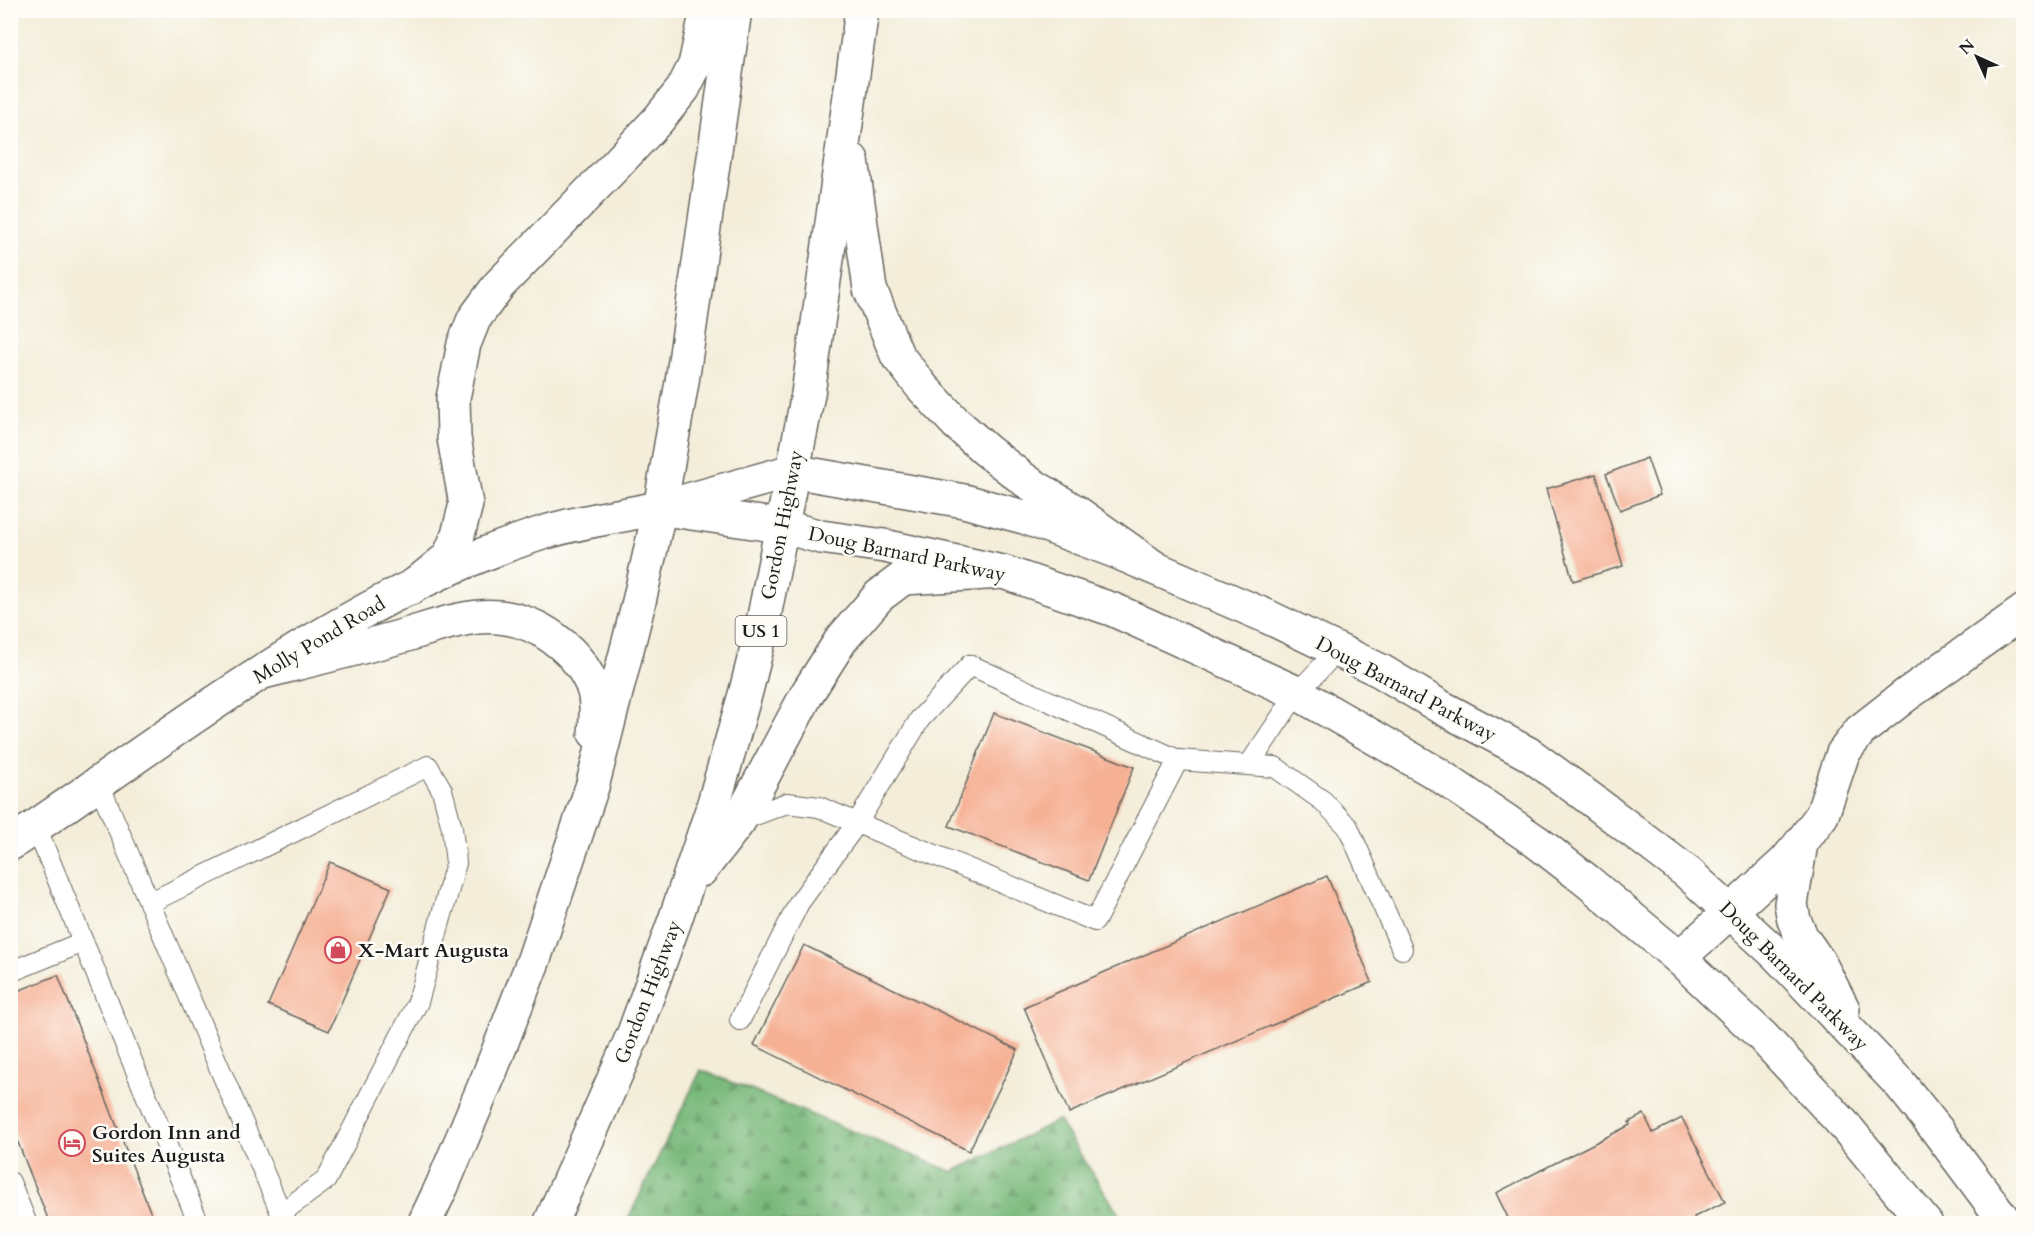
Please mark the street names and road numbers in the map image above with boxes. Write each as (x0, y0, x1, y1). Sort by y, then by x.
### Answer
street label: Gordon Highway (754, 447, 810, 602)
street label: Doug Barnard Parkway (806, 520, 1009, 588)
street label: Molly Pond Road (248, 590, 390, 690)
road number: US 1 (736, 616, 786, 646)
street label: Doug Barnard Parkway (1311, 630, 1502, 748)
street label: Doug Barnard Parkway (1713, 895, 1875, 1057)
street label: Gordon Highway (608, 916, 688, 1068)

